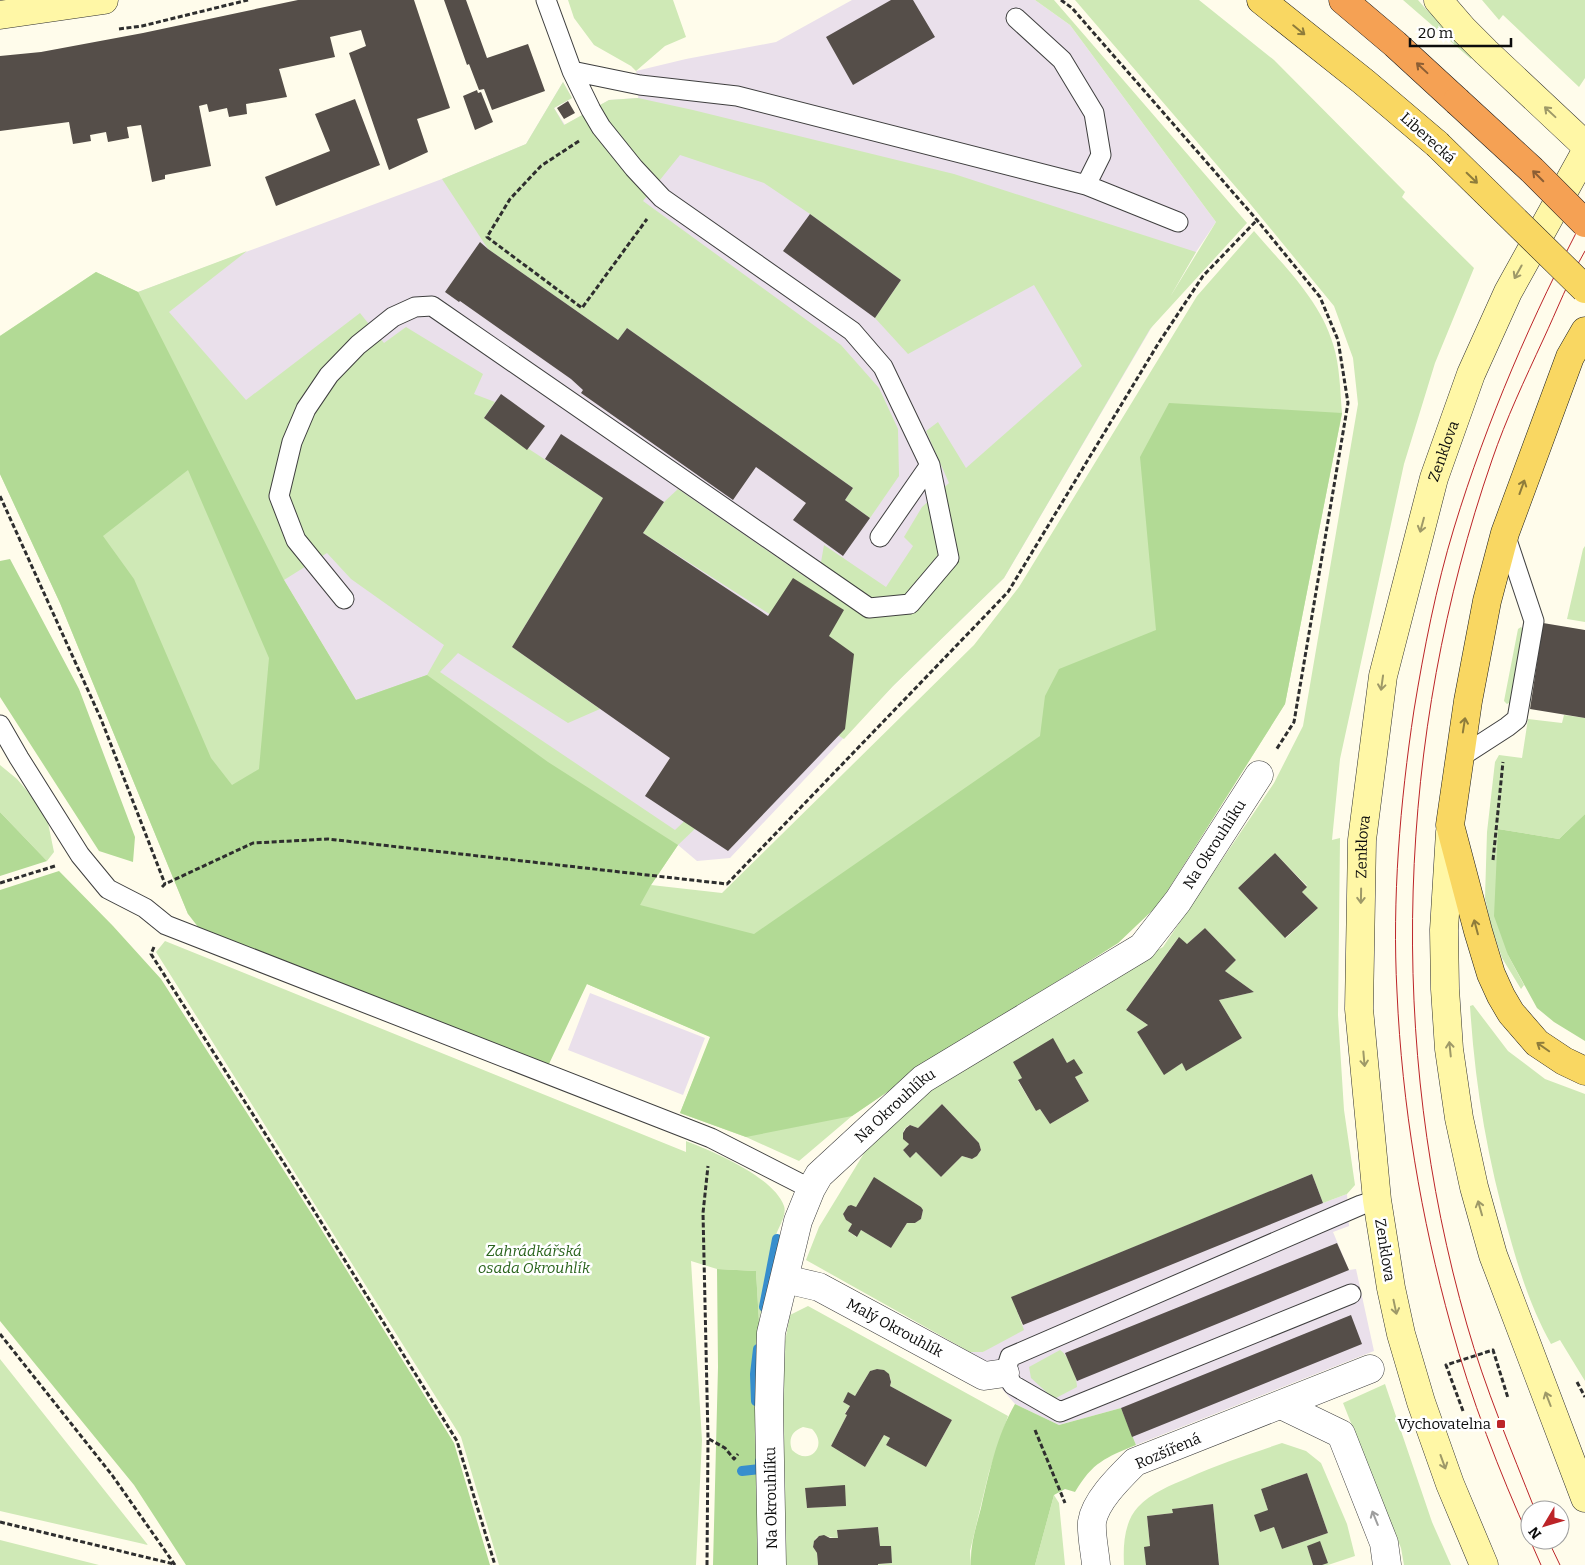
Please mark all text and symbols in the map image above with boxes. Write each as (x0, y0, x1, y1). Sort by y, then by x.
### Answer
scale bar (1410, 15, 1511, 47)
text: 20 m (1418, 24, 1454, 42)
one-way arrow (1293, 25, 1306, 36)
one-way arrow (1415, 62, 1428, 74)
one-way arrow (1543, 106, 1556, 118)
street label: Liberecká (1397, 109, 1459, 167)
one-way arrow (1532, 170, 1544, 182)
one-way arrow (1466, 172, 1478, 184)
one-way arrow (1513, 264, 1523, 279)
street label: Zenklova (1424, 418, 1463, 484)
one-way arrow (1518, 480, 1527, 495)
one-way arrow (1417, 517, 1426, 533)
one-way arrow (1377, 674, 1387, 690)
one-way arrow (1459, 718, 1469, 734)
street label: Na Okrouhlíku (1179, 796, 1250, 892)
street label: Zenklova (1352, 814, 1374, 879)
one-way arrow (1356, 888, 1366, 904)
one-way arrow (1471, 919, 1481, 935)
one-way arrow (1445, 1041, 1455, 1057)
one-way arrow (1536, 1042, 1550, 1052)
one-way arrow (1359, 1050, 1368, 1066)
street label: Na Okrouhlíku (851, 1065, 939, 1146)
one-way arrow (1474, 1201, 1484, 1217)
street label: Zenklova (1371, 1217, 1399, 1283)
park label: Zahrádkářská osada Okrouhlík (478, 1242, 591, 1277)
street label: Malý Okrouhlík (843, 1295, 946, 1361)
one-way arrow (1391, 1299, 1401, 1315)
one-way arrow (1543, 1392, 1552, 1408)
place label: Vychovatelna (1398, 1415, 1491, 1433)
marker: Vychovatelna (1495, 1418, 1507, 1430)
street label: Rozšířená (1133, 1429, 1203, 1473)
street label: Na Okrouhlíku (761, 1447, 781, 1549)
one-way arrow (1439, 1454, 1448, 1470)
north arrow (1520, 1500, 1570, 1550)
one-way arrow (1369, 1511, 1379, 1526)
text: N (1525, 1523, 1545, 1542)

